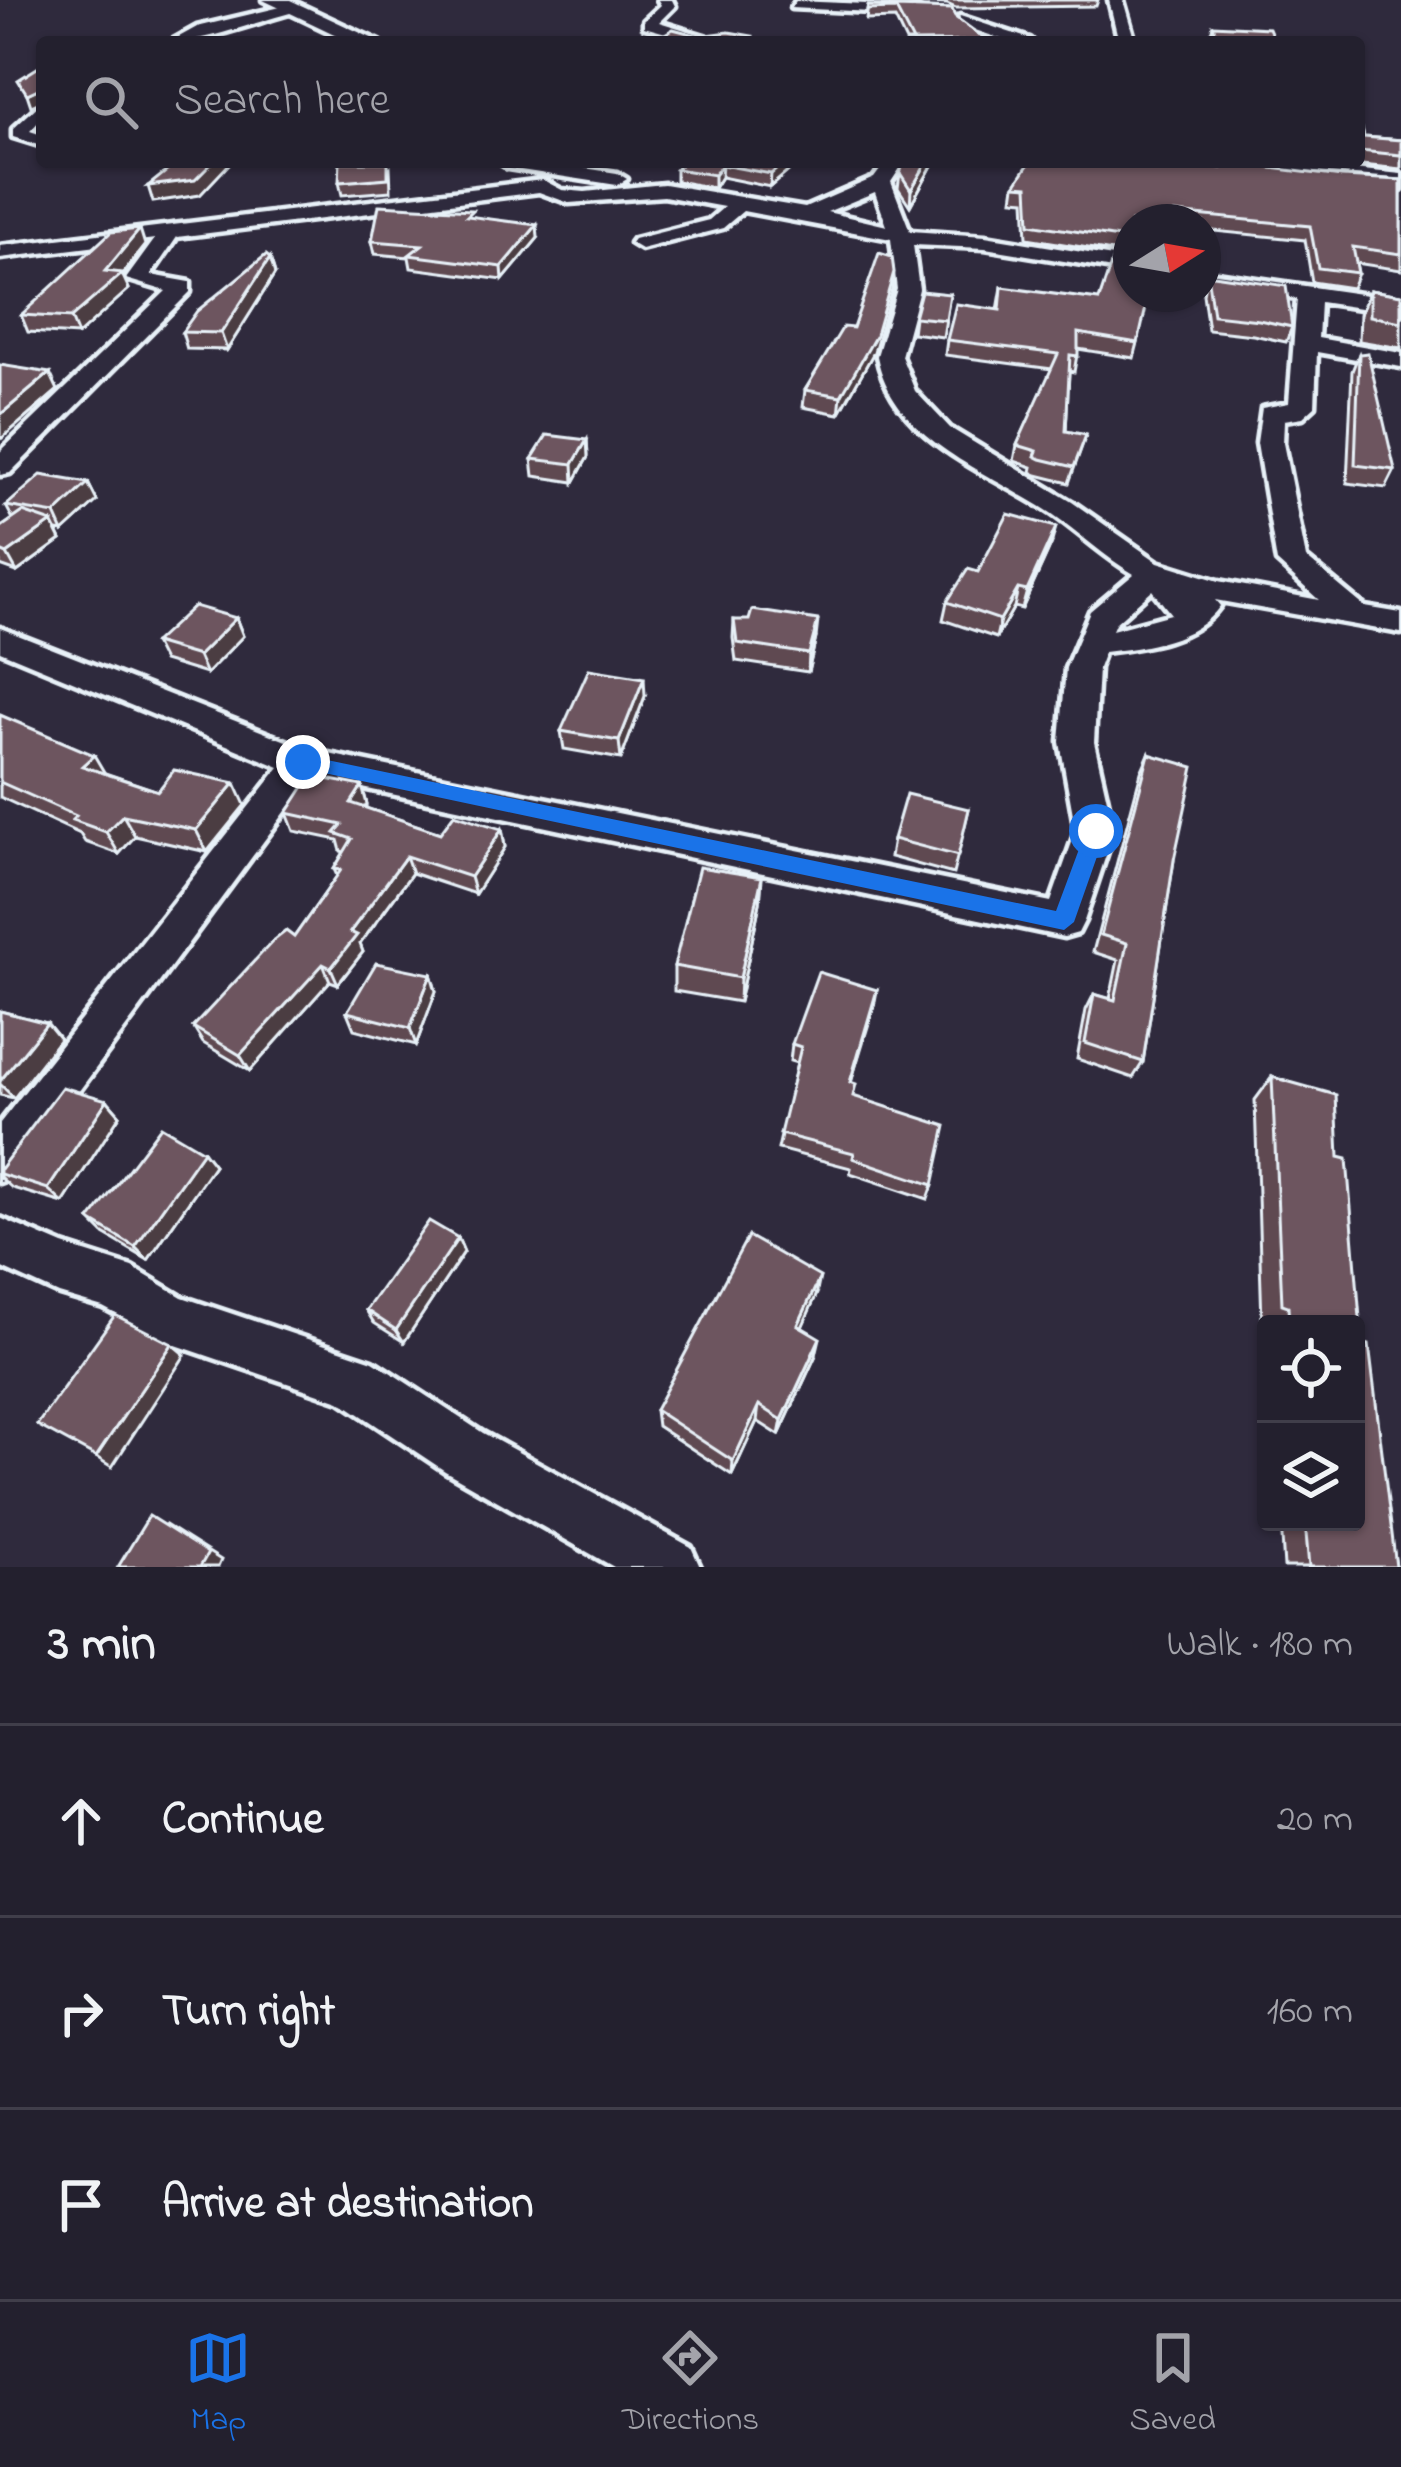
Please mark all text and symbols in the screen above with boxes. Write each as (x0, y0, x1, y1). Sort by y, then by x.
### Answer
search box (36, 36, 1365, 168)
icon: search (78, 69, 144, 135)
text: Search here (174, 69, 390, 135)
north arrow (1113, 204, 1221, 312)
route end (276, 735, 330, 789)
route start (1069, 804, 1123, 858)
map controls (1257, 1315, 1365, 1531)
button: locate (1257, 1315, 1365, 1423)
button: layers (1257, 1423, 1365, 1531)
text: 3 min (48, 1608, 156, 1683)
text: Walk · 180 m (1166, 1617, 1353, 1674)
icon: ahead (48, 1788, 114, 1854)
text: Continue (162, 1788, 323, 1854)
text: 20 m (1277, 1792, 1353, 1849)
icon: right (48, 1980, 114, 2046)
text: Turn right (162, 1980, 335, 2046)
text: 160 m (1267, 1984, 1353, 2041)
icon: arrive (48, 2172, 114, 2238)
text: Arrive at destination (162, 2172, 533, 2238)
tab: Map (185, 2325, 251, 2445)
tab: Directions (622, 2325, 759, 2445)
tab: Saved (1130, 2325, 1216, 2445)

